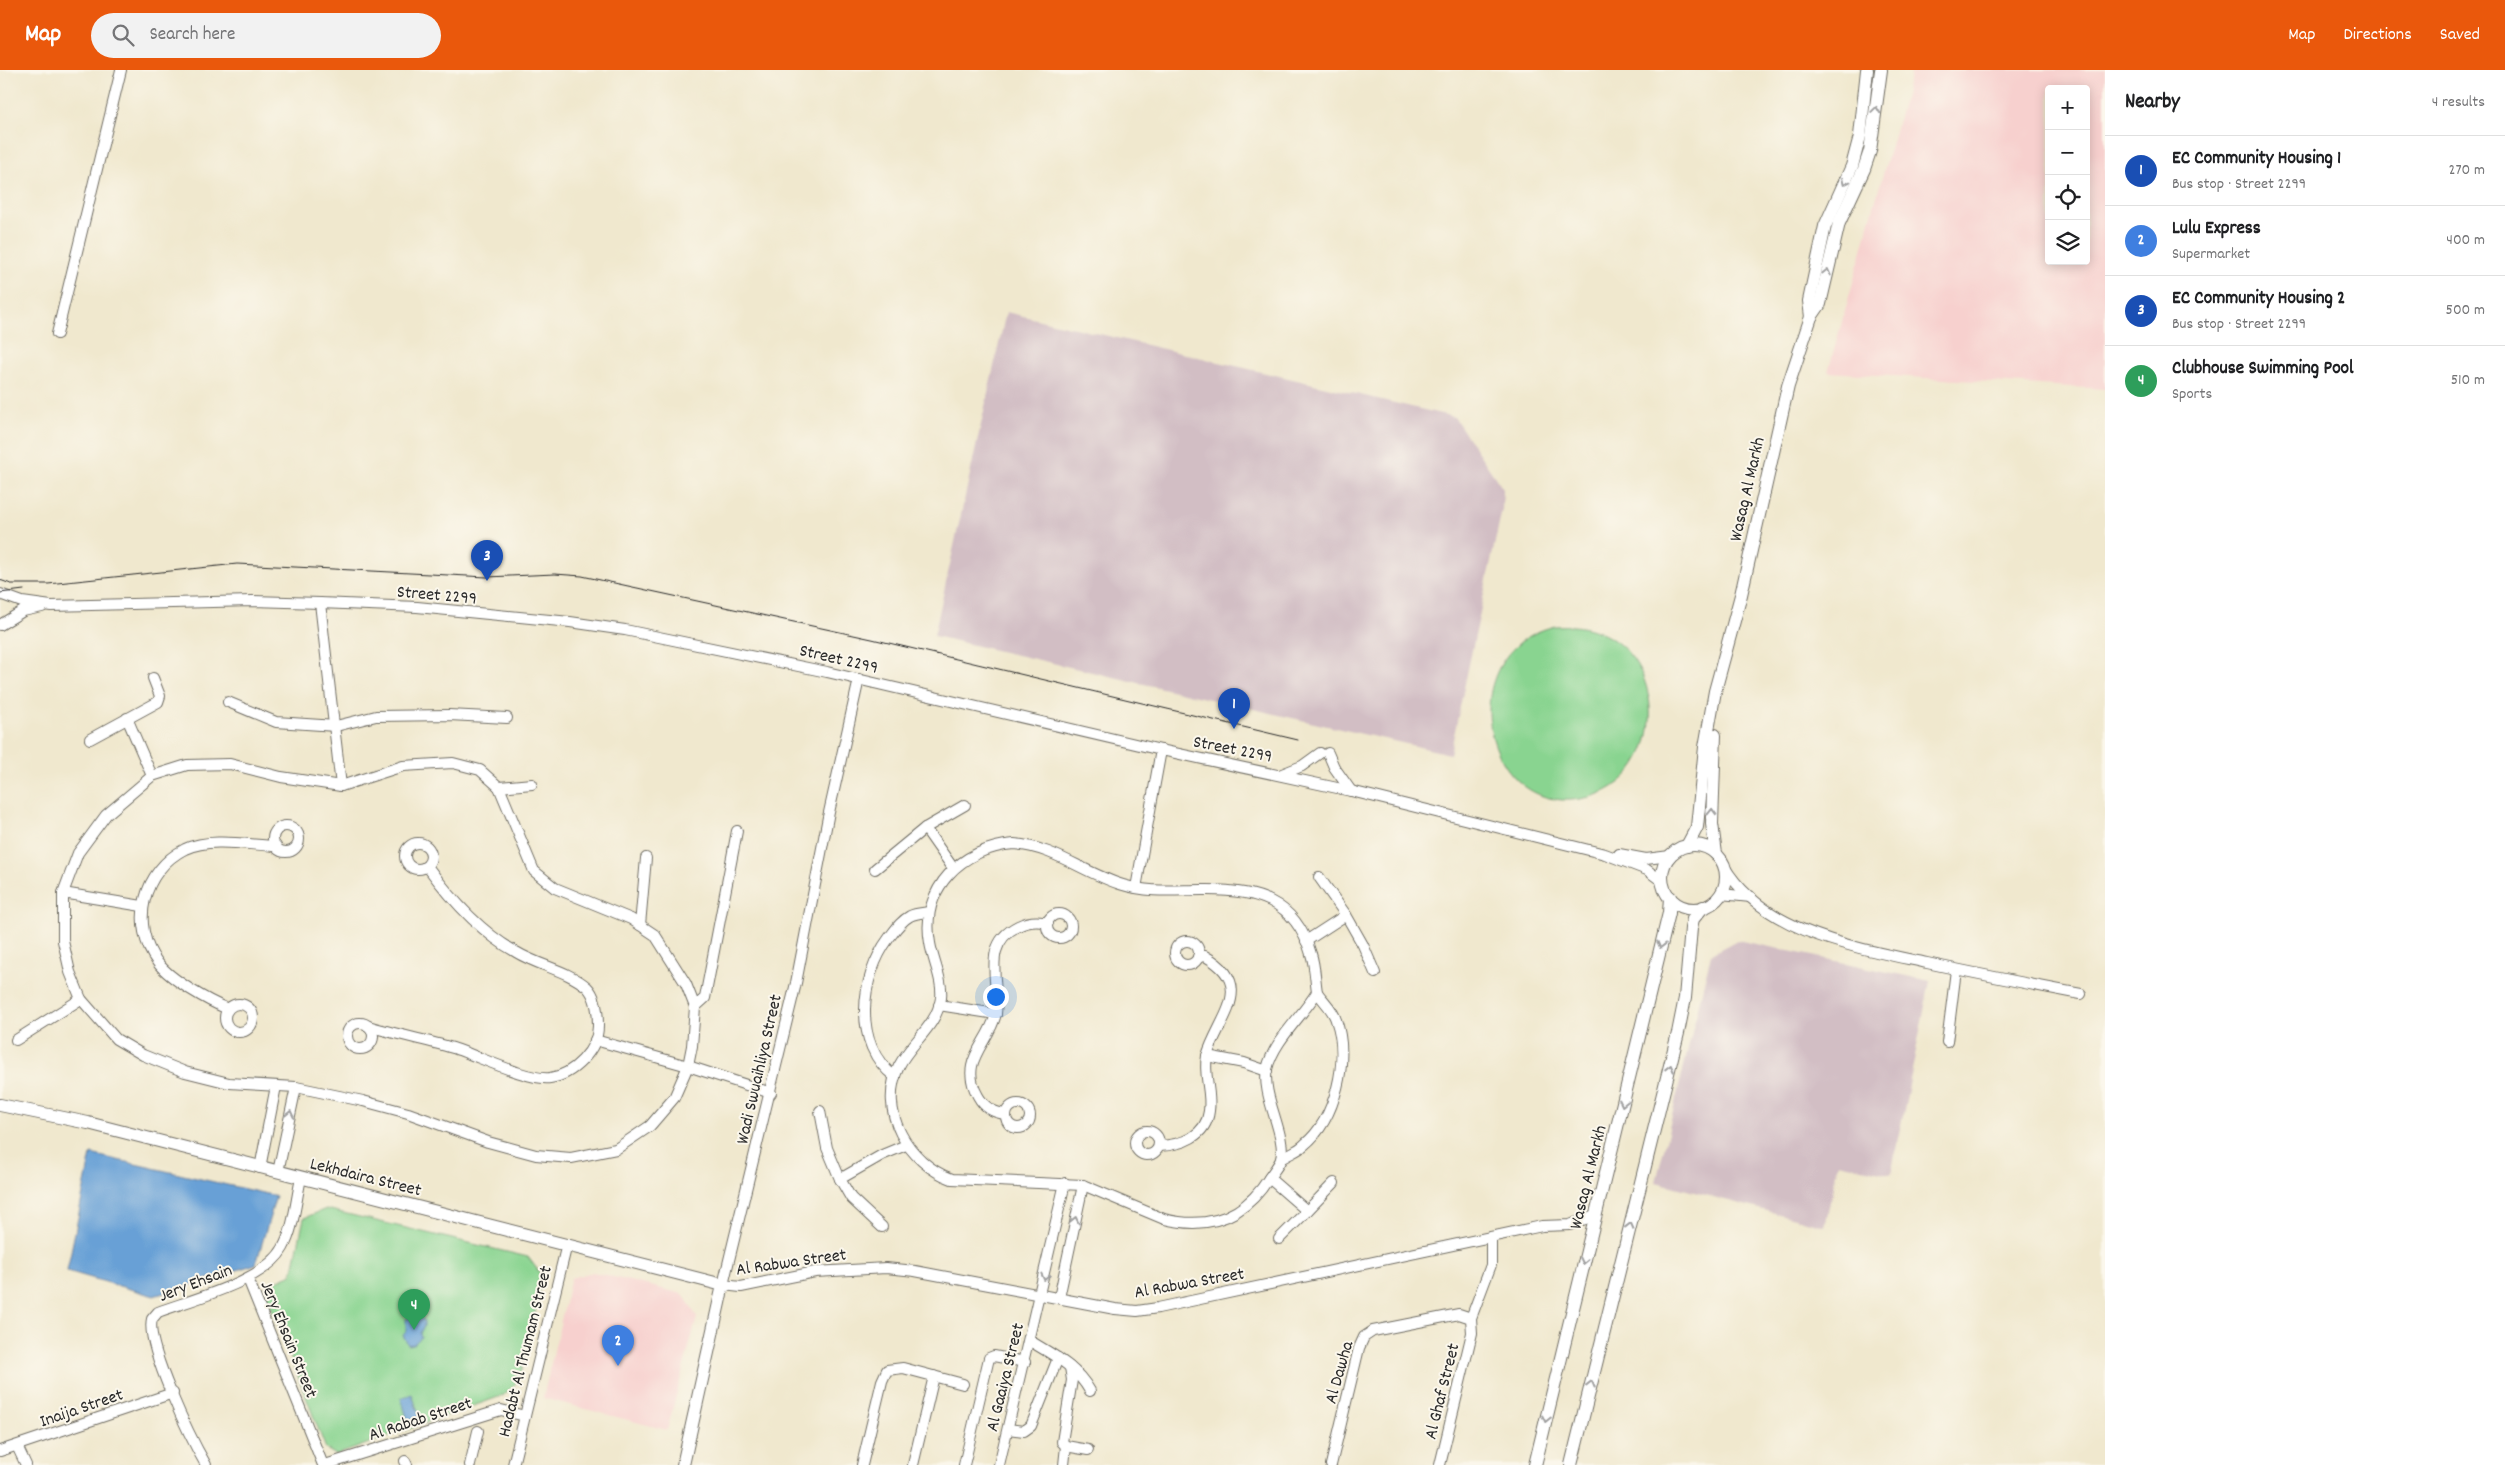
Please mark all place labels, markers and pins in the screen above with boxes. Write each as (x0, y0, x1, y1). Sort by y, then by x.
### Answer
pin: 3 (471, 540, 503, 581)
pin: 1 (1218, 688, 1250, 729)
pin: 4 (398, 1289, 430, 1330)
pin: 2 (602, 1325, 634, 1366)

